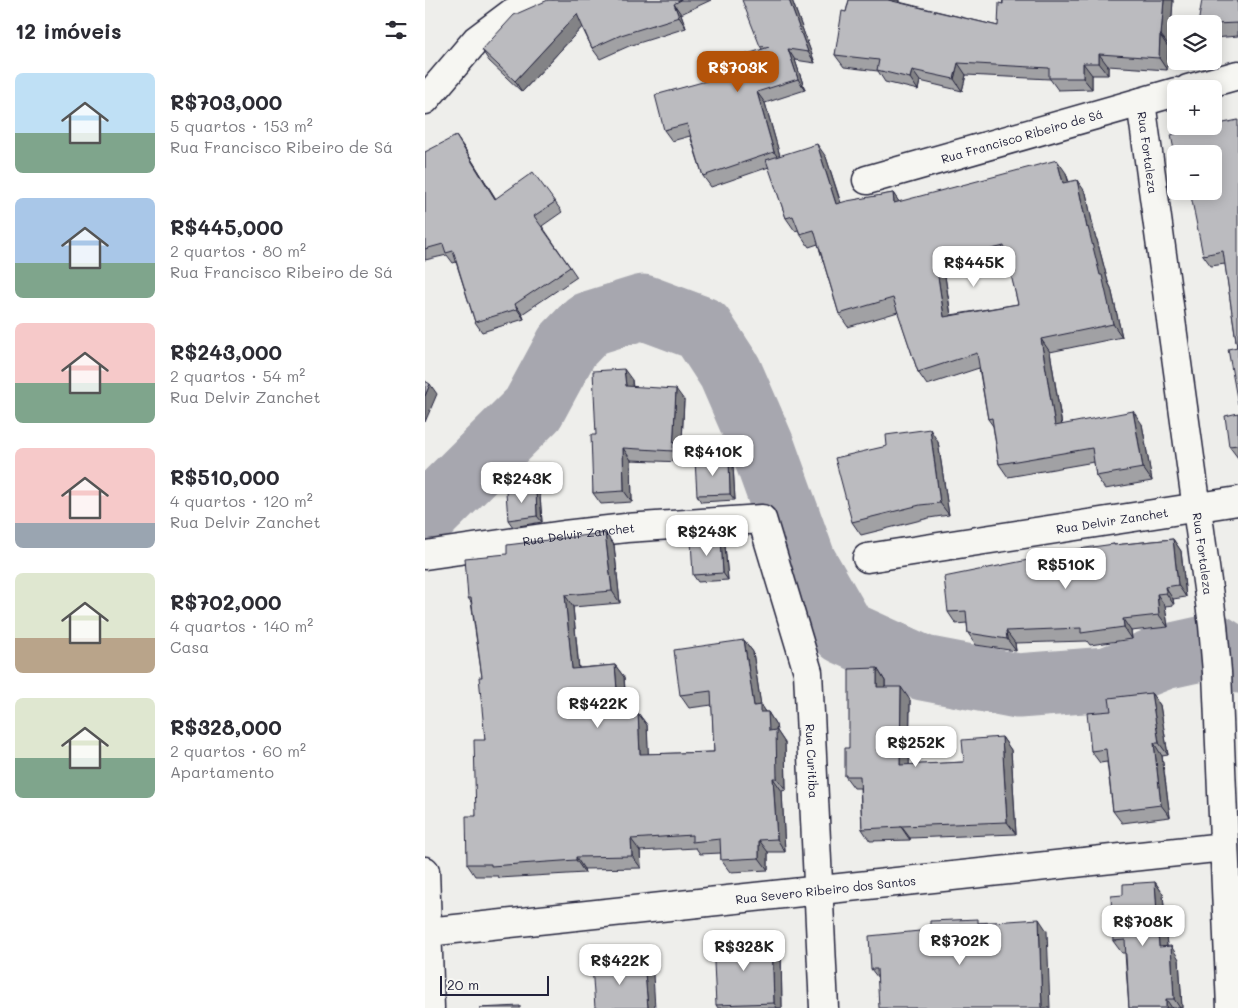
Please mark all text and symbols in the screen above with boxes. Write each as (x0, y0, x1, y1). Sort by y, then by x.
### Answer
map controls (1167, 15, 1222, 200)
button: layers (1167, 15, 1222, 70)
icon: filters (382, 16, 410, 44)
text: 12 imóveis (15, 17, 122, 44)
pin: R$703K (697, 51, 779, 93)
text: R$703K (708, 56, 768, 77)
button: + (1167, 80, 1222, 135)
text: R$703,000 (170, 88, 282, 115)
icon: home (55, 93, 115, 153)
street label: Rua Francisco Ribeiro de Sá (939, 105, 1105, 167)
street label: Rua Fortaleza (1134, 110, 1162, 195)
text: 5 quartos · 153 m² (170, 115, 313, 136)
text: Rua Francisco Ribeiro de Sá (170, 136, 393, 157)
button: − (1167, 145, 1222, 200)
text: R$445,000 (170, 213, 283, 240)
icon: home (55, 218, 115, 278)
text: 2 quartos · 80 m² (170, 240, 306, 261)
pin: R$445K (933, 246, 1015, 288)
text: R$445K (943, 251, 1005, 272)
text: Rua Francisco Ribeiro de Sá (170, 261, 393, 282)
text: R$243,000 (170, 338, 282, 365)
icon: home (55, 343, 115, 403)
text: 2 quartos · 54 m² (170, 365, 305, 386)
text: Rua Delvir Zanchet (170, 386, 321, 407)
pin: R$410K (672, 434, 754, 477)
text: R$410K (683, 440, 743, 461)
pin: R$243K (481, 462, 563, 504)
text: R$510,000 (170, 463, 280, 490)
text: R$243K (492, 467, 552, 488)
icon: home (55, 468, 115, 528)
text: 4 quartos · 120 m² (170, 490, 313, 511)
street label: Rua Delvir Zanchet (1055, 504, 1169, 537)
text: Rua Delvir Zanchet (170, 511, 321, 532)
street label: Rua Fortaleza (1190, 512, 1217, 596)
pin: R$243K (666, 514, 748, 557)
street label: Rua Delvir Zanchet (521, 519, 635, 549)
text: R$243K (677, 520, 737, 541)
pin: R$510K (1025, 548, 1107, 590)
text: R$510K (1037, 553, 1095, 574)
text: R$702,000 (170, 588, 281, 615)
icon: home (55, 593, 115, 653)
text: 4 quartos · 140 m² (170, 615, 313, 636)
text: Casa (170, 636, 209, 657)
pin: R$422K (557, 686, 639, 729)
text: R$422K (568, 692, 628, 713)
text: R$328,000 (170, 713, 282, 740)
icon: home (55, 718, 115, 778)
street label: Rua Curitiba (802, 723, 822, 799)
pin: R$252K (875, 726, 957, 768)
text: R$252K (887, 731, 945, 752)
text: 2 quartos · 60 m² (170, 740, 306, 761)
text: Apartamento (170, 761, 274, 782)
street label: Rua Severo Ribeiro dos Santos (735, 872, 917, 907)
pin: R$708K (1102, 904, 1184, 947)
text: R$708K (1113, 910, 1173, 931)
pin: R$702K (919, 924, 1001, 966)
text: R$702K (930, 929, 990, 950)
pin: R$328K (703, 930, 785, 972)
text: R$328K (714, 935, 774, 956)
pin: R$422K (579, 944, 661, 986)
text: R$422K (590, 949, 650, 970)
scale bar (440, 973, 549, 996)
text: 20 m (447, 975, 479, 994)

